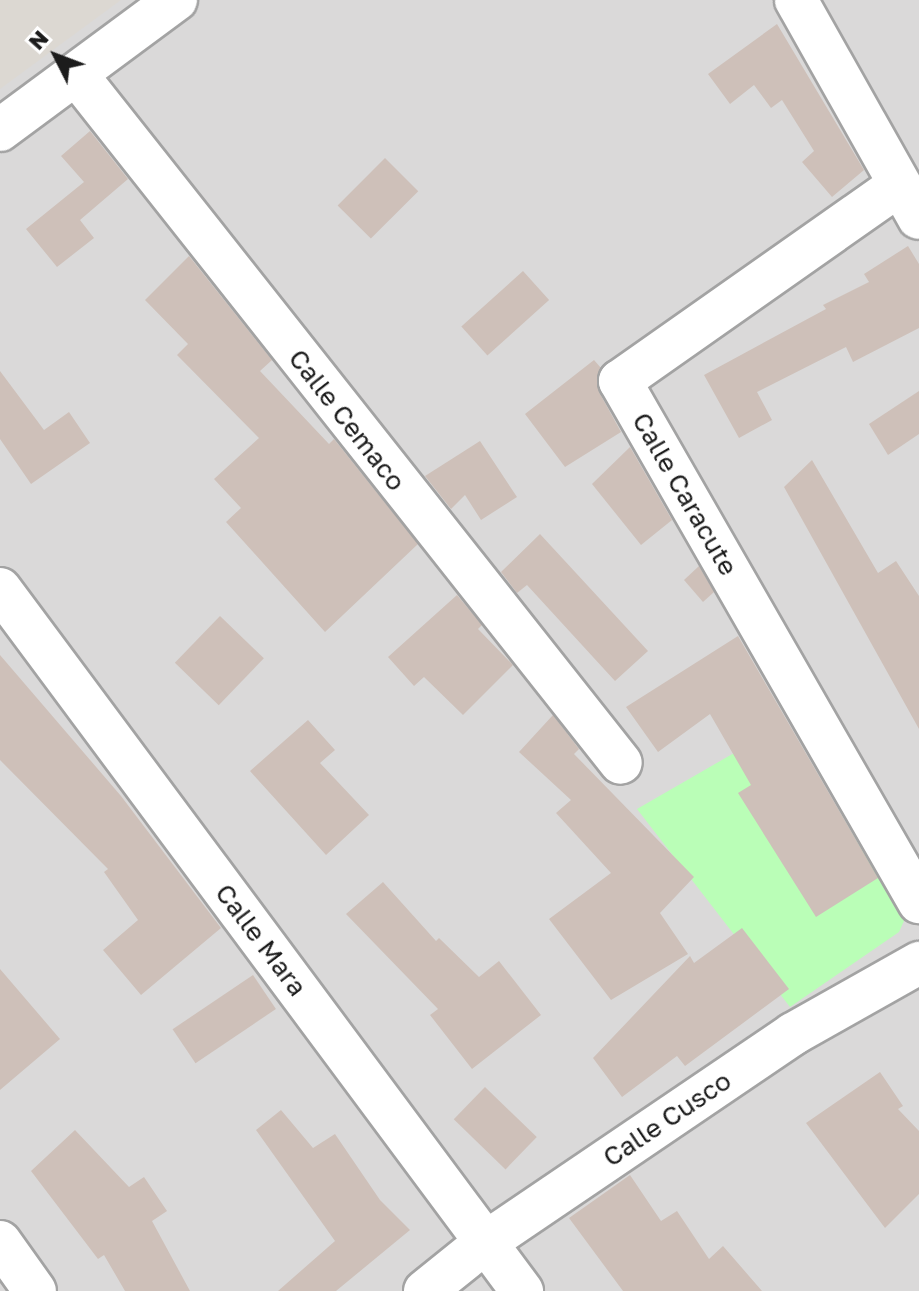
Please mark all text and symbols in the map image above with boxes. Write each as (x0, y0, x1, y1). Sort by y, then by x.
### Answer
north arrow (16, 16, 96, 96)
text: N (22, 24, 53, 55)
street label: Calle Cemaco (282, 343, 412, 497)
street label: Calle Caracute (626, 407, 744, 581)
street label: Calle Mara (209, 878, 313, 1002)
street label: Calle Cusco (597, 1065, 737, 1173)

